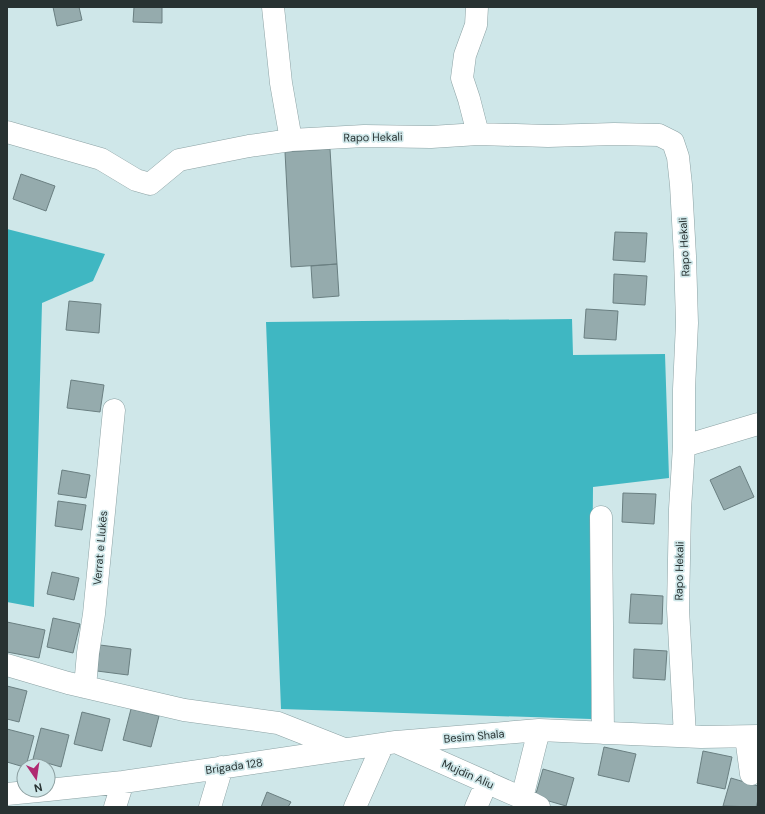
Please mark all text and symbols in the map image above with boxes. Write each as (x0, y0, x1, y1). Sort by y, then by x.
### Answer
street label: Rapo Hekali (343, 129, 403, 145)
street label: Rapo Hekali (675, 217, 693, 277)
street label: Verrat e Llukës (90, 510, 110, 586)
street label: Rapo Hekali (671, 541, 687, 601)
street label: Besim Shala (443, 726, 505, 746)
street label: Brigada 128 (205, 755, 263, 777)
street label: Mujdin Aliu (440, 756, 496, 792)
north arrow (16, 758, 56, 798)
text: N (33, 780, 44, 795)

